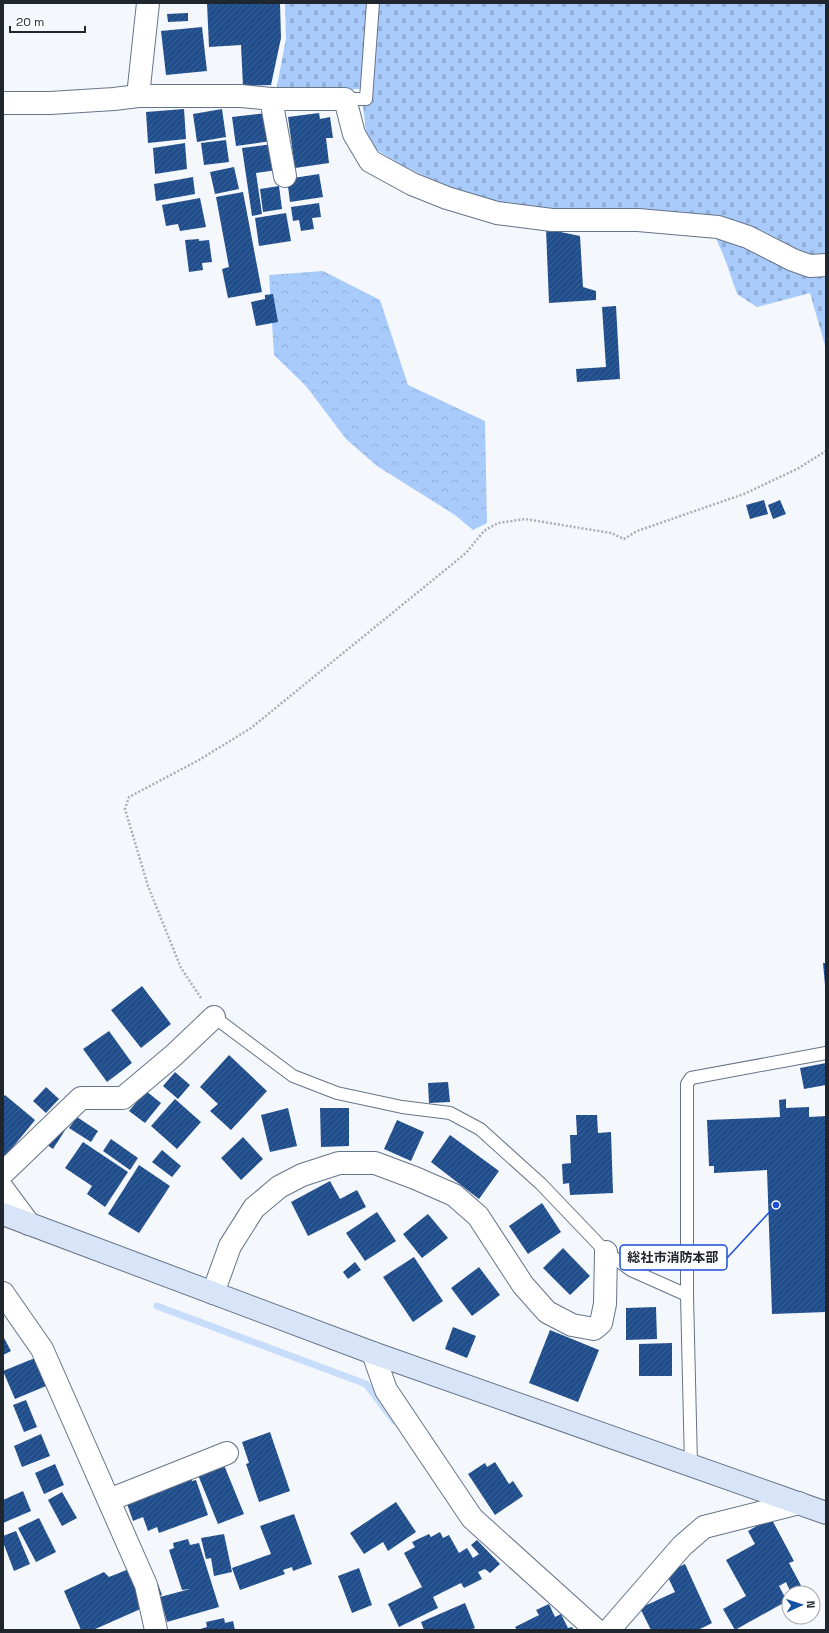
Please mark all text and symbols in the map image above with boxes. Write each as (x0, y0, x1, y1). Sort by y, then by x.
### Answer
scale bar (10, 8, 85, 34)
text: 20 m (16, 14, 44, 30)
callout: 総社市消防本部 (620, 1245, 727, 1270)
text: 総社市消防本部 (626, 1249, 719, 1266)
north arrow (781, 1585, 821, 1625)
text: N (804, 1600, 818, 1609)

